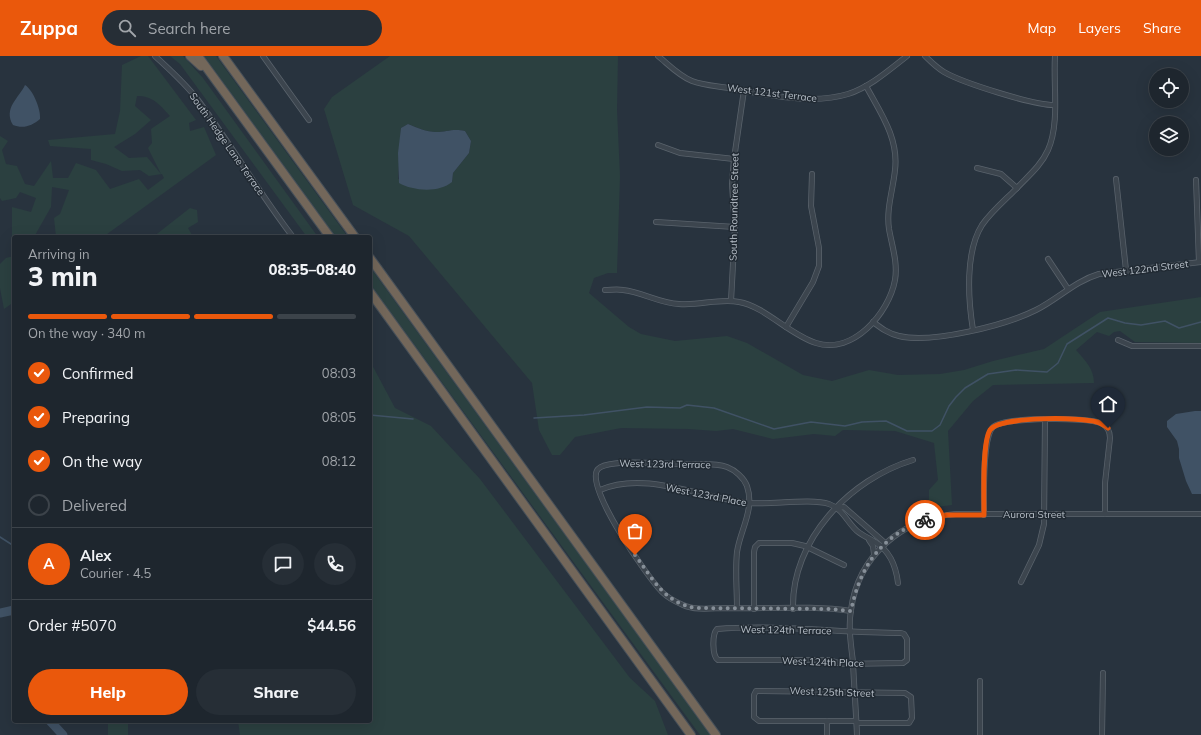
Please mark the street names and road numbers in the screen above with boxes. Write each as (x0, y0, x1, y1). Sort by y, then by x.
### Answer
street label: West 121st Terrace (726, 81, 818, 105)
street label: South Hedge Lane Terrace (187, 90, 267, 198)
street label: South Roundtree Street (727, 152, 741, 261)
street label: West 122nd Street (1101, 257, 1190, 281)
street label: West 123rd Terrace (619, 457, 711, 471)
street label: West 123rd Place (664, 481, 748, 509)
street label: Aurora Street (1003, 508, 1066, 521)
street label: West 124th Terrace (740, 623, 832, 637)
street label: West 124th Place (782, 654, 864, 670)
street label: West 125th Street (789, 684, 875, 700)

